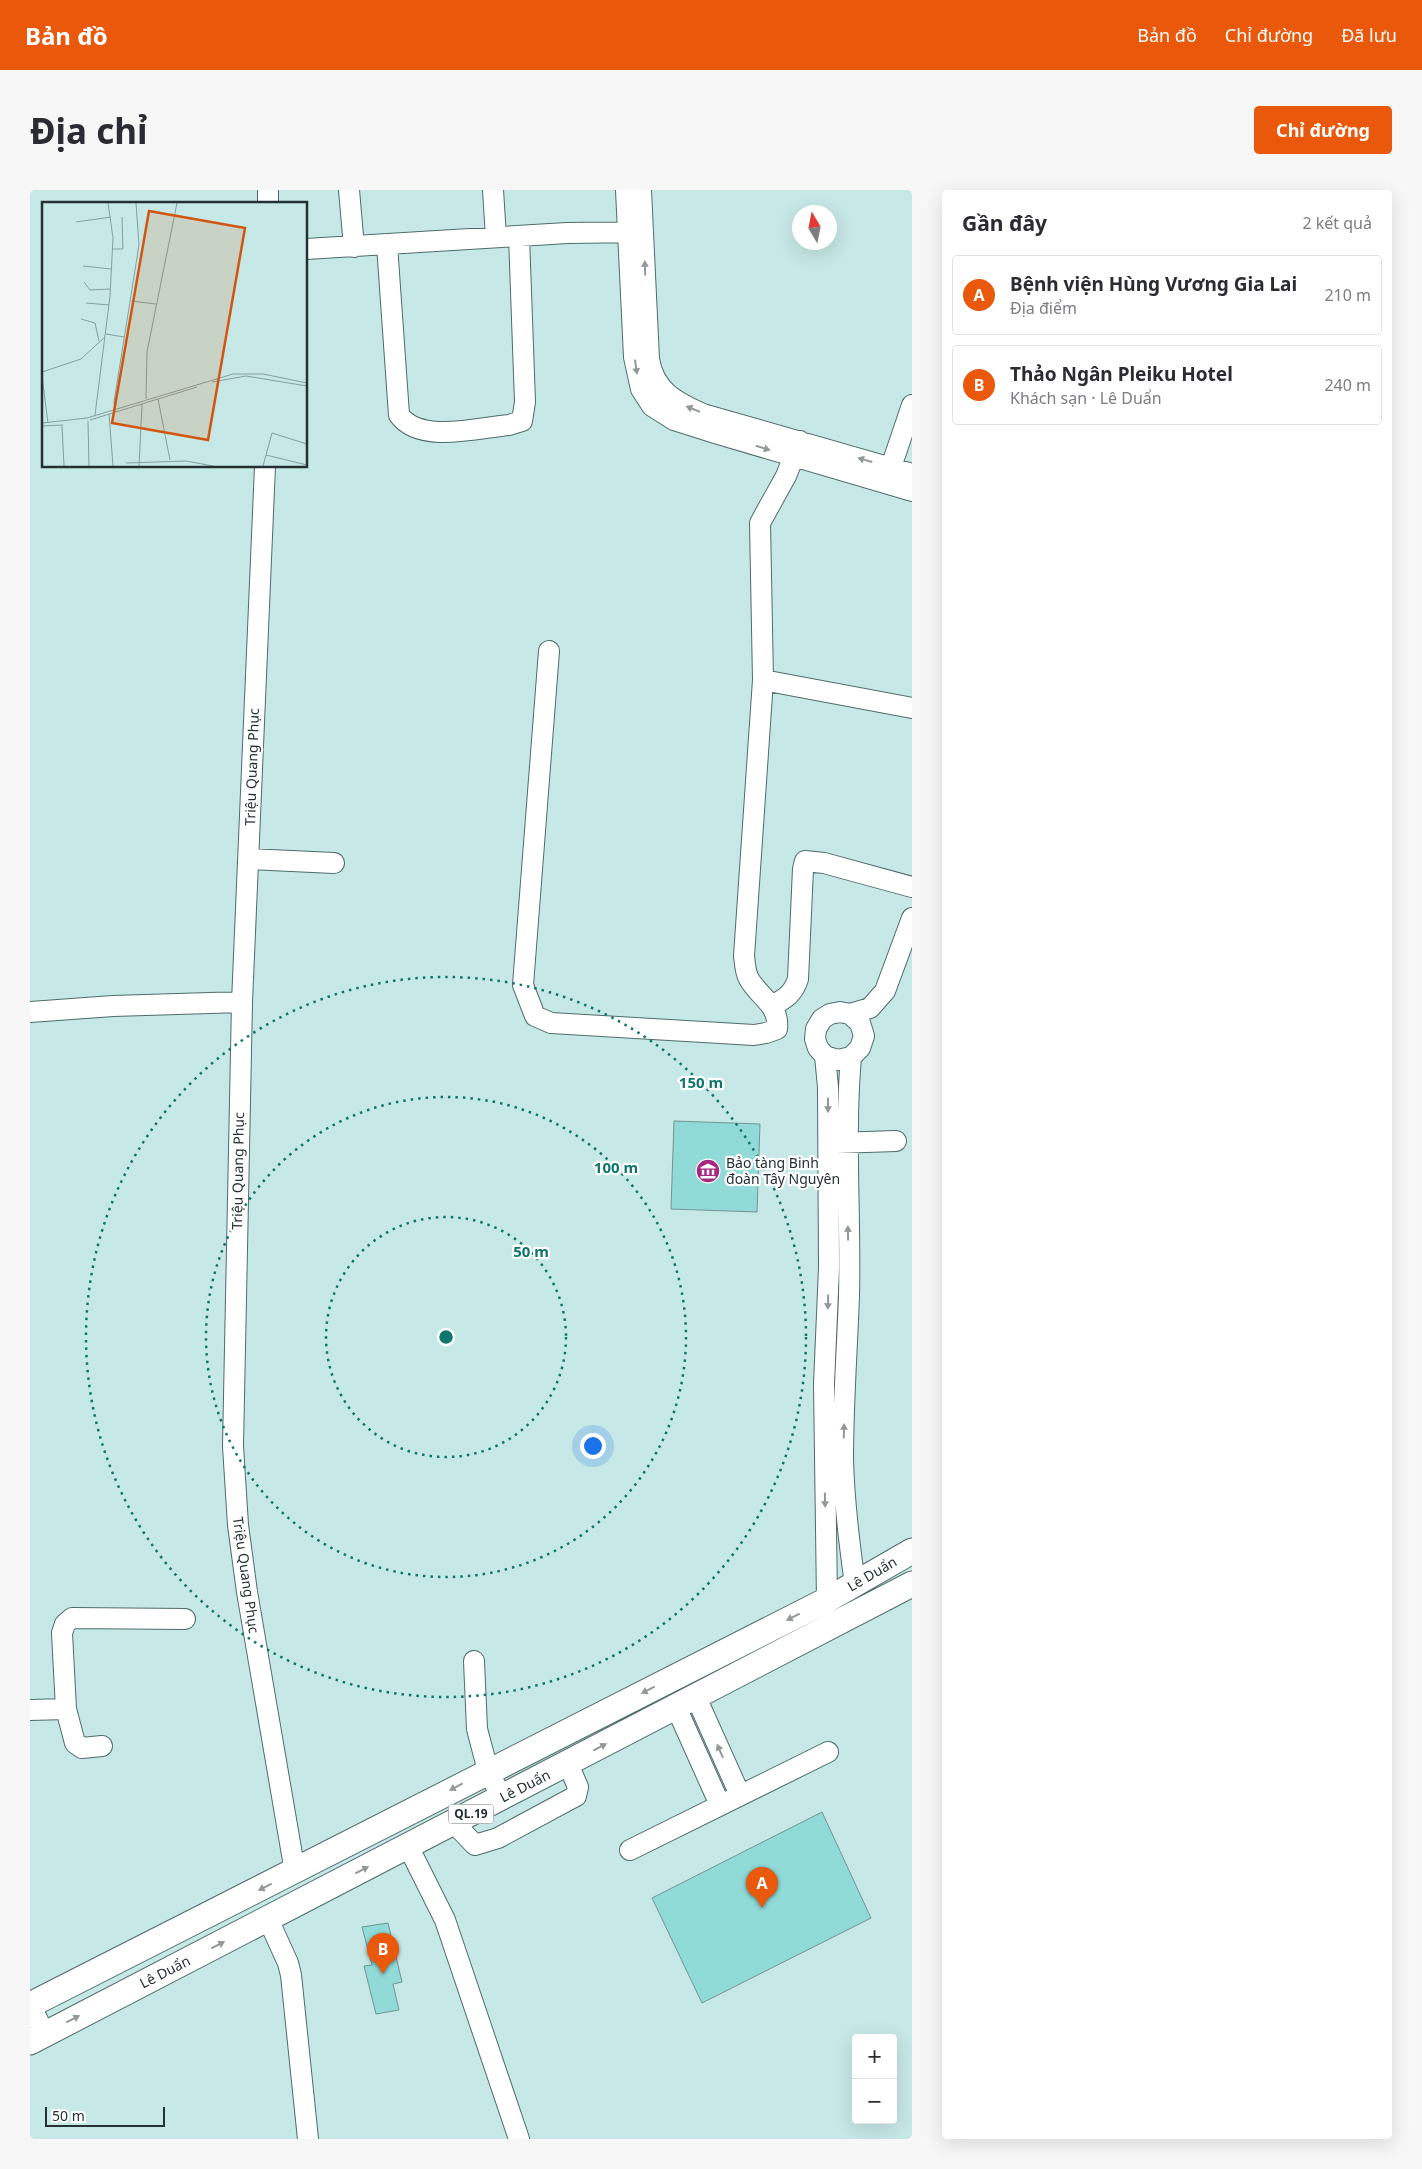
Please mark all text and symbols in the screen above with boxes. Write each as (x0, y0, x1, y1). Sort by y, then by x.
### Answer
text: Bản đồ (25, 19, 108, 52)
text: Bản đồ (1137, 23, 1197, 47)
text: Chỉ đường (1225, 23, 1313, 47)
text: Đã lưu (1341, 23, 1397, 47)
button: Chỉ đường (1254, 106, 1392, 154)
text: Địa chỉ (30, 107, 147, 154)
inset map (42, 202, 308, 468)
north arrow (792, 205, 837, 250)
text: Gần đây (962, 209, 1047, 237)
text: 2 kết quả (1302, 212, 1372, 234)
one-way arrow (641, 259, 649, 275)
text: Bệnh viện Hùng Vương Gia Lai (1010, 271, 1297, 297)
text: A (973, 284, 985, 306)
text: 210 m (1324, 284, 1371, 306)
text: Địa điểm (1010, 297, 1077, 319)
one-way arrow (632, 360, 640, 376)
text: Thảo Ngân Pleiku Hotel (1010, 361, 1233, 387)
text: B (974, 374, 984, 396)
text: 240 m (1324, 374, 1371, 396)
text: Khách sạn · Lê Duẩn (1010, 387, 1162, 409)
one-way arrow (686, 405, 700, 413)
one-way arrow (756, 445, 771, 453)
one-way arrow (858, 456, 873, 464)
street label: Triệu Quang Phục (240, 708, 263, 826)
text: 150 m (679, 1072, 723, 1092)
one-way arrow (824, 1097, 832, 1113)
street label: Triệu Quang Phục (227, 1112, 248, 1230)
place label: Bảo tàng Binh đoàn Tây Nguyên (726, 1153, 840, 1188)
text: 100 m (594, 1157, 638, 1177)
museum icon: Bảo tàng Binh đoàn Tây Nguyên (695, 1158, 721, 1184)
one-way arrow (844, 1225, 852, 1241)
text: 50 m (513, 1241, 549, 1261)
one-way arrow (823, 1294, 831, 1310)
centre of rings (437, 1328, 455, 1346)
one-way arrow (840, 1422, 848, 1438)
your location (580, 1433, 606, 1459)
one-way arrow (821, 1492, 829, 1508)
street label: Triệu Quang Phục (229, 1515, 264, 1635)
street label: Lê Duẩn (844, 1552, 900, 1595)
one-way arrow (786, 1613, 800, 1621)
one-way arrow (640, 1686, 655, 1694)
one-way arrow (592, 1743, 607, 1751)
one-way arrow (715, 1744, 723, 1758)
street label: Lê Duẩn (496, 1765, 553, 1806)
one-way arrow (449, 1783, 463, 1791)
road number: QL.19 (448, 1805, 494, 1824)
one-way arrow (355, 1866, 369, 1874)
pin: A (746, 1867, 778, 1908)
one-way arrow (258, 1883, 272, 1891)
pin: B (367, 1933, 399, 1974)
one-way arrow (210, 1941, 225, 1949)
street label: Lê Duẩn (136, 1951, 193, 1992)
one-way arrow (66, 2015, 80, 2023)
map controls (852, 2034, 897, 2124)
button: + (852, 2034, 897, 2079)
button: − (852, 2079, 897, 2124)
scale bar (45, 2104, 165, 2127)
text: 50 m (52, 2106, 85, 2125)

